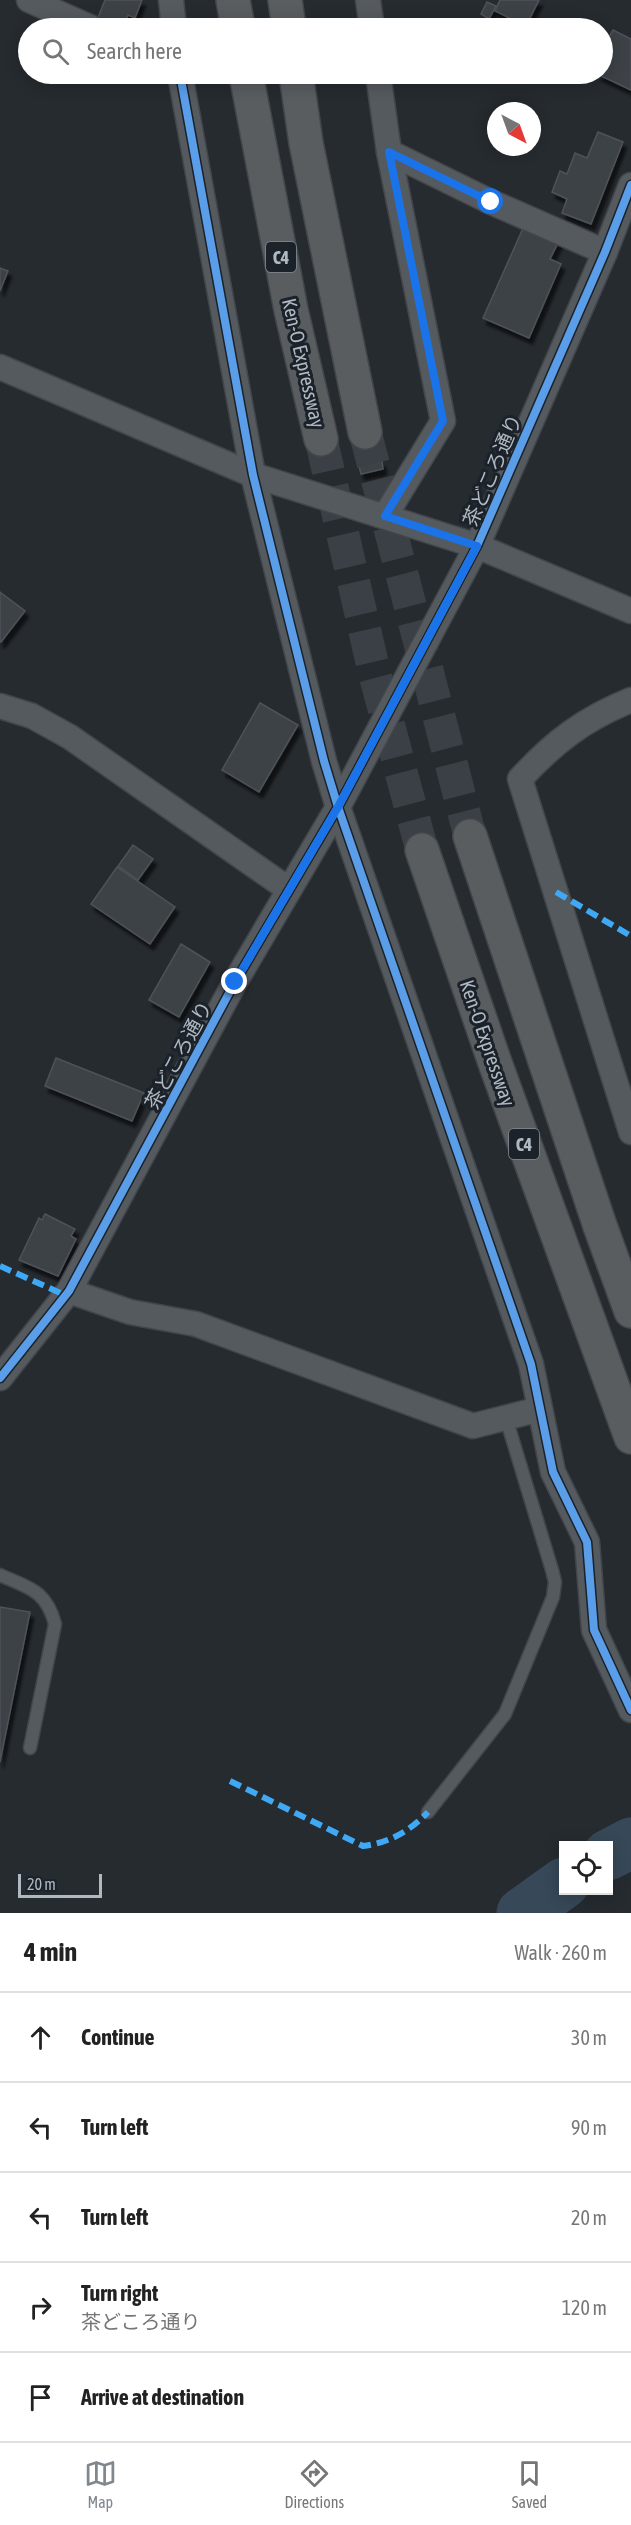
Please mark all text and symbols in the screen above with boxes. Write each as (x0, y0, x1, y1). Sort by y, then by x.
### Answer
search box (18, 18, 613, 84)
icon: search (39, 35, 72, 68)
text: Search here (87, 38, 182, 64)
north arrow (487, 102, 541, 156)
route start (477, 188, 503, 214)
road number: C4 (266, 242, 296, 272)
street label: Ken-O Expressway (278, 296, 330, 430)
street label: 茶どころ通り (458, 411, 526, 529)
route end (221, 968, 247, 994)
street label: Ken-O Expressway (456, 977, 520, 1109)
street label: 茶どころ通り (140, 997, 216, 1113)
road number: C4 (509, 1129, 539, 1159)
map controls (559, 1841, 613, 1895)
button: locate (559, 1841, 613, 1895)
scale bar (18, 1871, 102, 1898)
text: 20 m (27, 1875, 56, 1893)
text: 4 min (24, 1937, 77, 1967)
text: Walk · 260 m (515, 1941, 607, 1964)
icon: ahead (24, 2021, 57, 2054)
text: Continue (81, 2024, 155, 2050)
text: 30 m (571, 2026, 607, 2049)
icon: left (24, 2111, 57, 2144)
text: Turn left (81, 2114, 148, 2140)
text: 90 m (571, 2116, 607, 2139)
icon: left (24, 2201, 57, 2234)
text: Turn left (81, 2204, 148, 2230)
text: 20 m (571, 2206, 607, 2229)
text: Turn right (81, 2280, 158, 2306)
icon: right (24, 2291, 57, 2324)
text: 120 m (562, 2296, 607, 2319)
text: 茶どころ通り (81, 2310, 200, 2333)
icon: arrive (24, 2381, 57, 2414)
text: Arrive at destination (81, 2384, 244, 2410)
tab: Map (84, 2457, 117, 2511)
tab: Directions (284, 2457, 344, 2511)
tab: Saved (512, 2457, 547, 2511)

